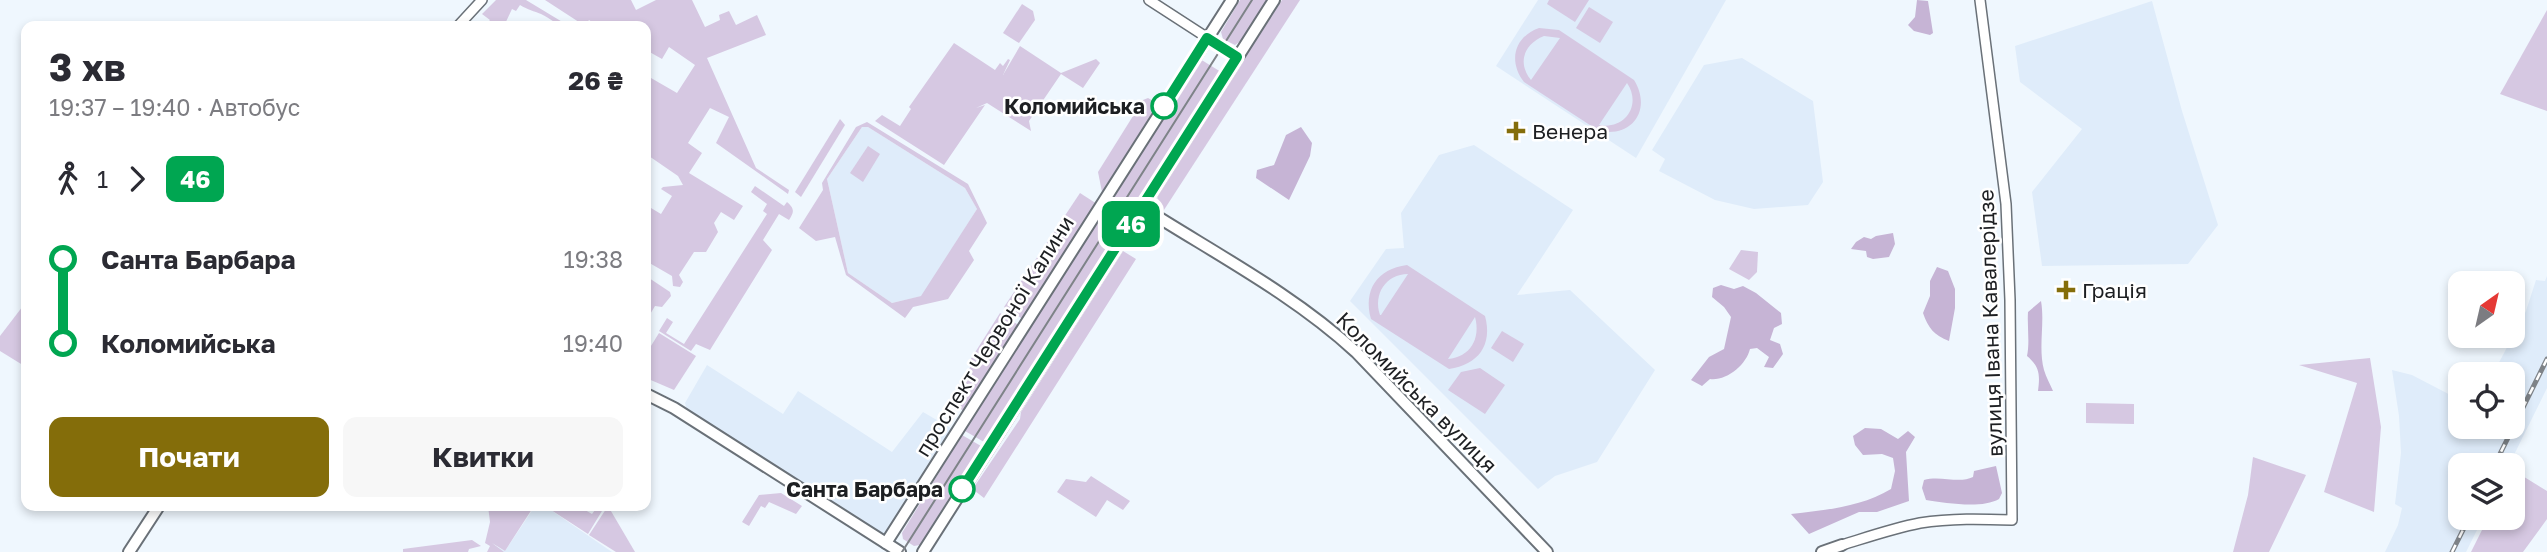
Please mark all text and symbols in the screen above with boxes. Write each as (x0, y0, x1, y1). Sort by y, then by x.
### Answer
text: 3 хв (49, 44, 126, 89)
text: 26 ₴ (568, 65, 623, 96)
text: 19:37 – 19:40 · Автобус (49, 93, 300, 121)
place label: Коломийська (1004, 93, 1145, 119)
marker: Коломийська (1151, 93, 1177, 119)
place label: Венера (1532, 118, 1608, 144)
marker: Венера (1506, 121, 1526, 141)
icon: walk (49, 160, 87, 198)
icon: forward (118, 160, 156, 198)
text: 46 (180, 164, 210, 193)
text: 1 (97, 165, 108, 193)
street label: вулиця Івана Кавалерідзе (1972, 189, 2008, 457)
line badge: 46 (1100, 201, 1162, 247)
text: 46 (1116, 209, 1146, 238)
street label: проспект Червоної Калини (909, 211, 1079, 461)
text: Санта Барбара (101, 244, 295, 275)
text: 19:38 (564, 245, 623, 273)
north arrow (2448, 271, 2525, 348)
map controls (2448, 271, 2525, 530)
place label: Грація (2082, 277, 2147, 303)
marker: Грація (2056, 280, 2076, 300)
street label: Коломийська вулиця (1331, 306, 1503, 478)
text: Коломийська (101, 328, 276, 359)
text: 19:40 (563, 329, 623, 357)
button: locate (2448, 362, 2525, 439)
button: Почати (49, 417, 329, 497)
button: Квитки (343, 417, 623, 497)
button: layers (2448, 453, 2525, 530)
place label: Санта Барбара (786, 476, 943, 502)
marker: Санта Барбара (949, 476, 975, 502)

